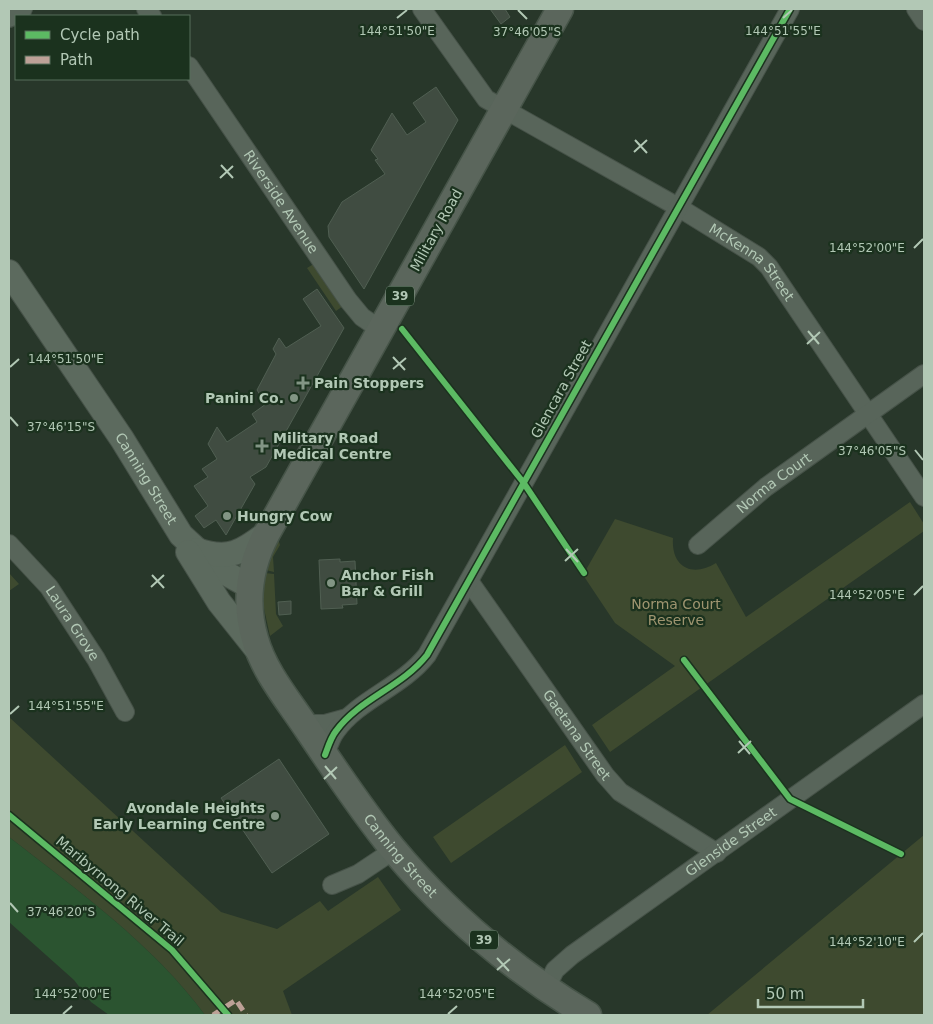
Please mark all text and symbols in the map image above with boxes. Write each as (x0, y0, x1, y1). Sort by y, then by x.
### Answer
legend (15, 15, 190, 80)
text: 144°51'50"E (359, 24, 435, 38)
text: 144°51'55"E (745, 24, 821, 38)
text: 37°46'05"S (493, 25, 561, 39)
text: Cycle path (60, 26, 140, 44)
text: Path (60, 51, 93, 69)
street label: Riverside Avenue (240, 147, 322, 256)
street label: Military Road (407, 186, 465, 274)
street label: McKenna Street (706, 220, 798, 304)
text: 144°52'00"E (829, 241, 905, 255)
road number: 39 (386, 286, 414, 306)
street label: Glencara Street (527, 337, 595, 441)
text: 144°51'50"E (28, 352, 104, 366)
place label: Pain Stoppers (314, 375, 424, 391)
marker: Pain Stoppers (296, 376, 310, 390)
place label: Panini Co. (205, 390, 284, 406)
marker: Panini Co. (288, 392, 300, 404)
text: 37°46'15"S (27, 420, 95, 434)
street label: Canning Street (112, 430, 181, 528)
place label: Military Road Medical Centre (273, 430, 392, 462)
marker: Military Road Medical Centre (255, 439, 269, 453)
text: 37°46'05"S (838, 444, 906, 458)
street label: Norma Court (733, 449, 815, 517)
place label: Hungry Cow (237, 508, 332, 524)
marker: Hungry Cow (221, 510, 233, 522)
place label: Anchor Fish Bar & Grill (341, 567, 434, 599)
marker: Anchor Fish Bar & Grill (325, 577, 337, 589)
street label: Laura Grove (42, 583, 103, 664)
text: 144°52'05"E (829, 588, 905, 602)
park label: Norma Court Reserve (631, 596, 721, 628)
street label: Gaetana Street (540, 687, 614, 784)
text: 144°51'55"E (28, 699, 104, 713)
place label: Avondale Heights Early Learning Centre (93, 800, 265, 832)
street label: Glenside Street (682, 804, 780, 880)
marker: Avondale Heights Early Learning Centre (269, 810, 281, 822)
street label: Canning Street (361, 811, 441, 901)
street label: Maribyrnong River Trail (53, 833, 187, 949)
text: 37°46'20"S (27, 905, 95, 919)
road number: 39 (470, 930, 498, 950)
text: 144°52'10"E (829, 935, 905, 949)
scale bar (758, 976, 863, 1008)
text: 50 m (766, 985, 804, 1003)
text: 144°52'00"E (34, 987, 110, 1001)
text: 144°52'05"E (419, 987, 495, 1001)

